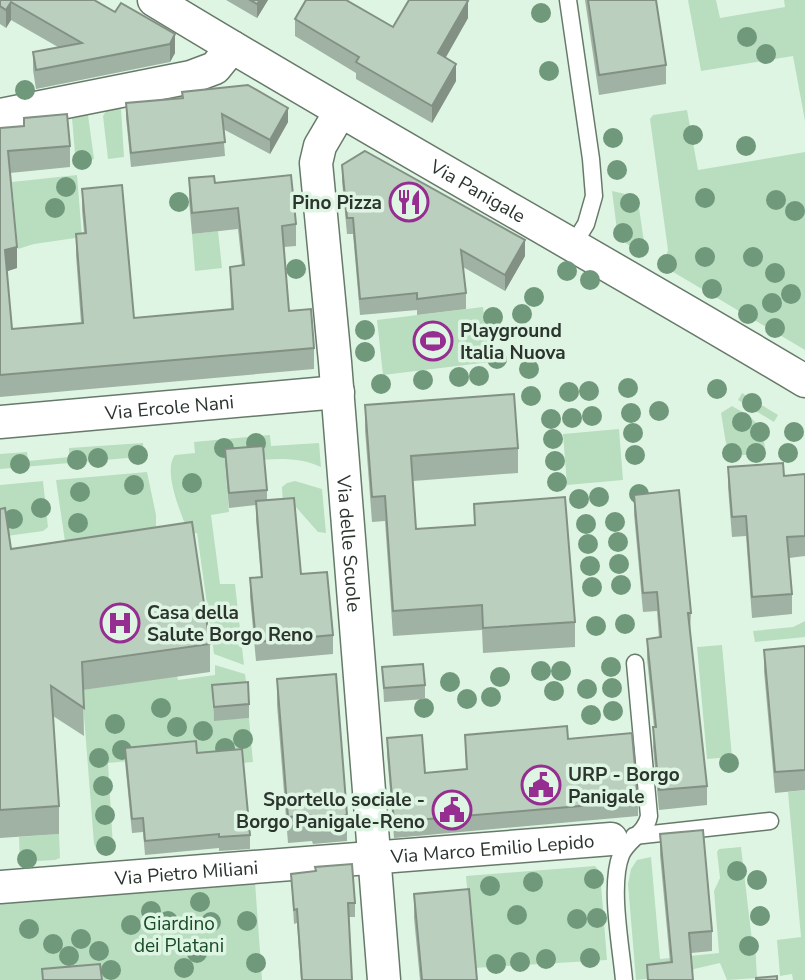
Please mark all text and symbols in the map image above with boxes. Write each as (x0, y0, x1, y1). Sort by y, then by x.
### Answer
street label: Via Panigale (424, 153, 530, 229)
restaurant icon: Pino Pizza (388, 181, 430, 223)
place label: Pino Pizza (292, 190, 382, 216)
place label: Playground Italia Nuova (460, 318, 566, 366)
sports icon: Playground Italia Nuova (412, 320, 454, 362)
street label: Via Ercole Nani (103, 389, 235, 427)
street label: Via delle Scuole (330, 473, 367, 613)
place label: Casa della Salute Borgo Reno (147, 600, 313, 648)
hospital icon: Casa della Salute Borgo Reno (99, 602, 141, 644)
place label: URP - Borgo Panigale (568, 762, 680, 810)
public building icon: URP - Borgo Panigale (520, 764, 562, 806)
place label: Sportello sociale - Borgo Panigale-Reno (236, 787, 425, 835)
public building icon: Sportello sociale - Borgo Panigale-Reno (431, 789, 473, 831)
street label: Via Marco Emilio Lepido (389, 828, 595, 870)
street label: Via Pietro Miliani (113, 855, 259, 892)
park label: Giardino dei Platani (134, 911, 224, 959)

